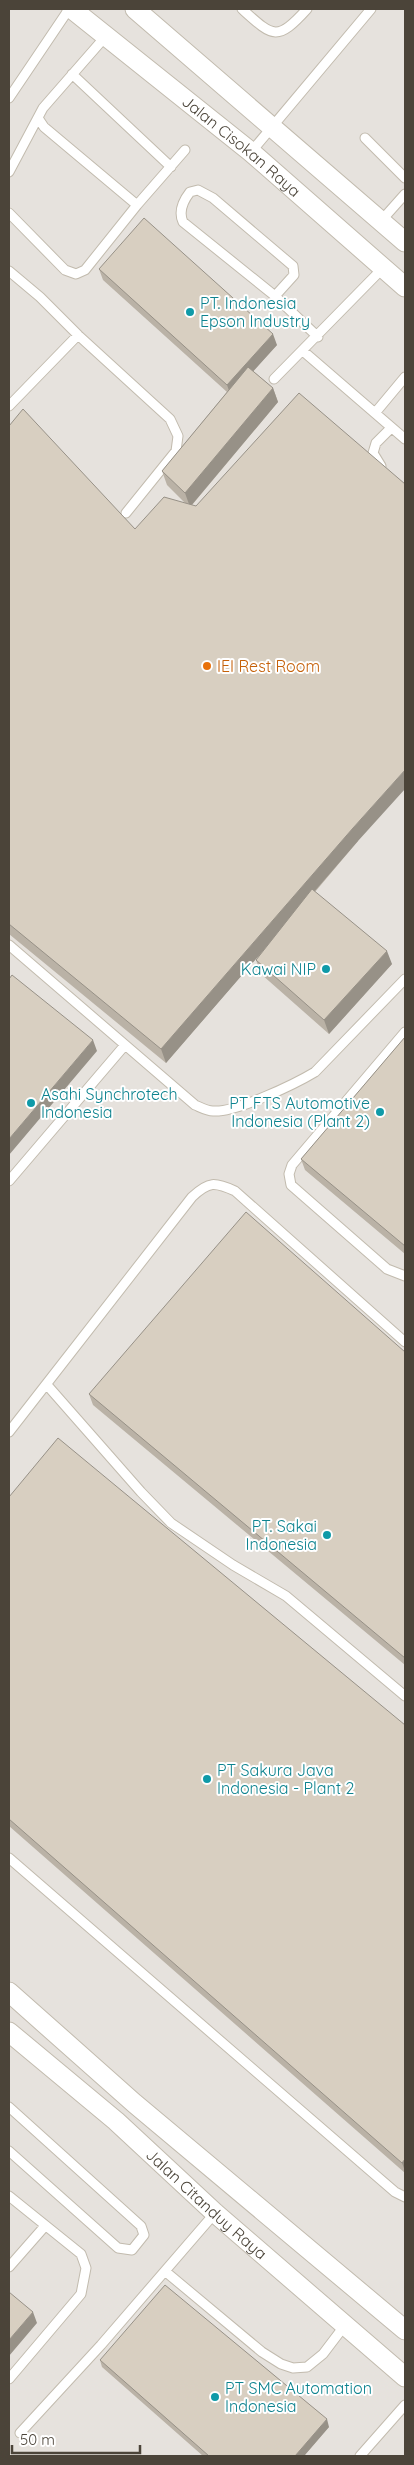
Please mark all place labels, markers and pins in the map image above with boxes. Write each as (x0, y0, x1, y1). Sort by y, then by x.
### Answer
place label: PT. Indonesia Epson Industry (200, 293, 310, 331)
marker: PT. Indonesia Epson Industry (184, 306, 196, 318)
place label: IEI Rest Room (217, 656, 320, 676)
marker: IEI Rest Room (201, 660, 213, 672)
place label: Kawai NIP (241, 959, 316, 979)
marker: Kawai NIP (320, 963, 332, 975)
place label: Asahi Synchrotech Indonesia (41, 1084, 178, 1122)
place label: PT FTS Automotive Indonesia (Plant 2) (229, 1093, 370, 1131)
marker: Asahi Synchrotech Indonesia (25, 1097, 37, 1109)
marker: PT FTS Automotive Indonesia (Plant 2) (374, 1106, 386, 1118)
place label: PT. Sakai Indonesia (245, 1516, 317, 1554)
marker: PT. Sakai Indonesia (321, 1529, 333, 1541)
place label: PT Sakura Java Indonesia - Plant 2 (217, 1760, 354, 1798)
marker: PT Sakura Java Indonesia - Plant 2 (201, 1773, 213, 1785)
place label: PT SMC Automation Indonesia (225, 2378, 372, 2416)
marker: PT SMC Automation Indonesia (209, 2391, 221, 2403)

